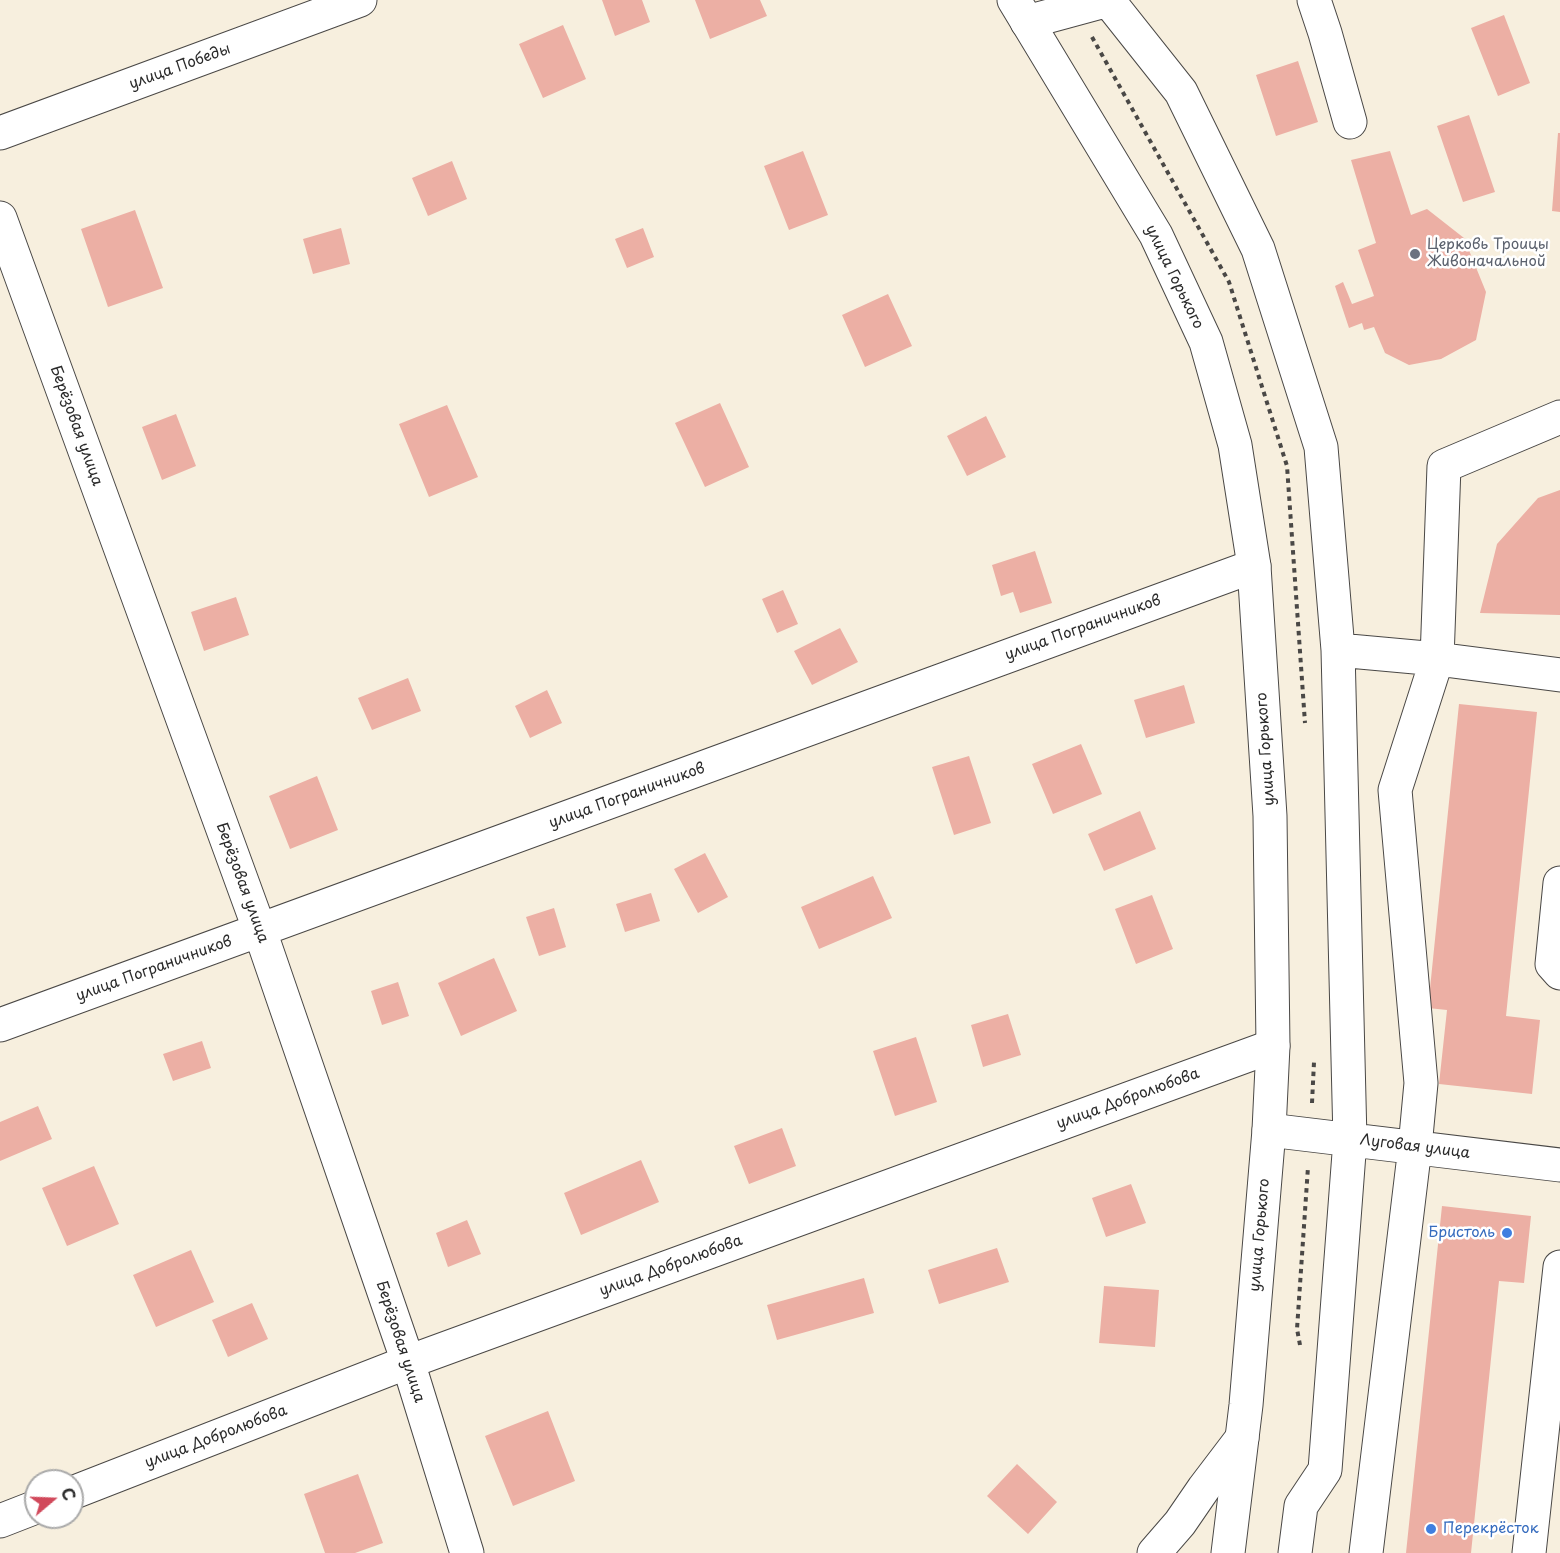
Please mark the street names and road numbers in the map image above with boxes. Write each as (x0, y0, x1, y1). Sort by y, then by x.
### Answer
street label: улица Победы (127, 40, 233, 94)
street label: улица Горького (1141, 222, 1207, 332)
street label: Берёзовая улица (46, 363, 106, 489)
street label: улица Пограничников (1002, 591, 1164, 665)
street label: улица Горького (1253, 692, 1279, 806)
street label: улица Пограничников (546, 759, 708, 833)
street label: Берёзовая улица (212, 820, 272, 946)
street label: улица Пограничников (73, 932, 235, 1006)
street label: улица Добролюбова (1054, 1065, 1202, 1133)
street label: Луговая улица (1359, 1131, 1471, 1163)
street label: улица Горького (1246, 1178, 1274, 1292)
street label: улица Добролюбова (597, 1232, 745, 1300)
street label: Берёзовая улица (372, 1279, 428, 1405)
street label: улица Добролюбова (142, 1402, 290, 1472)

